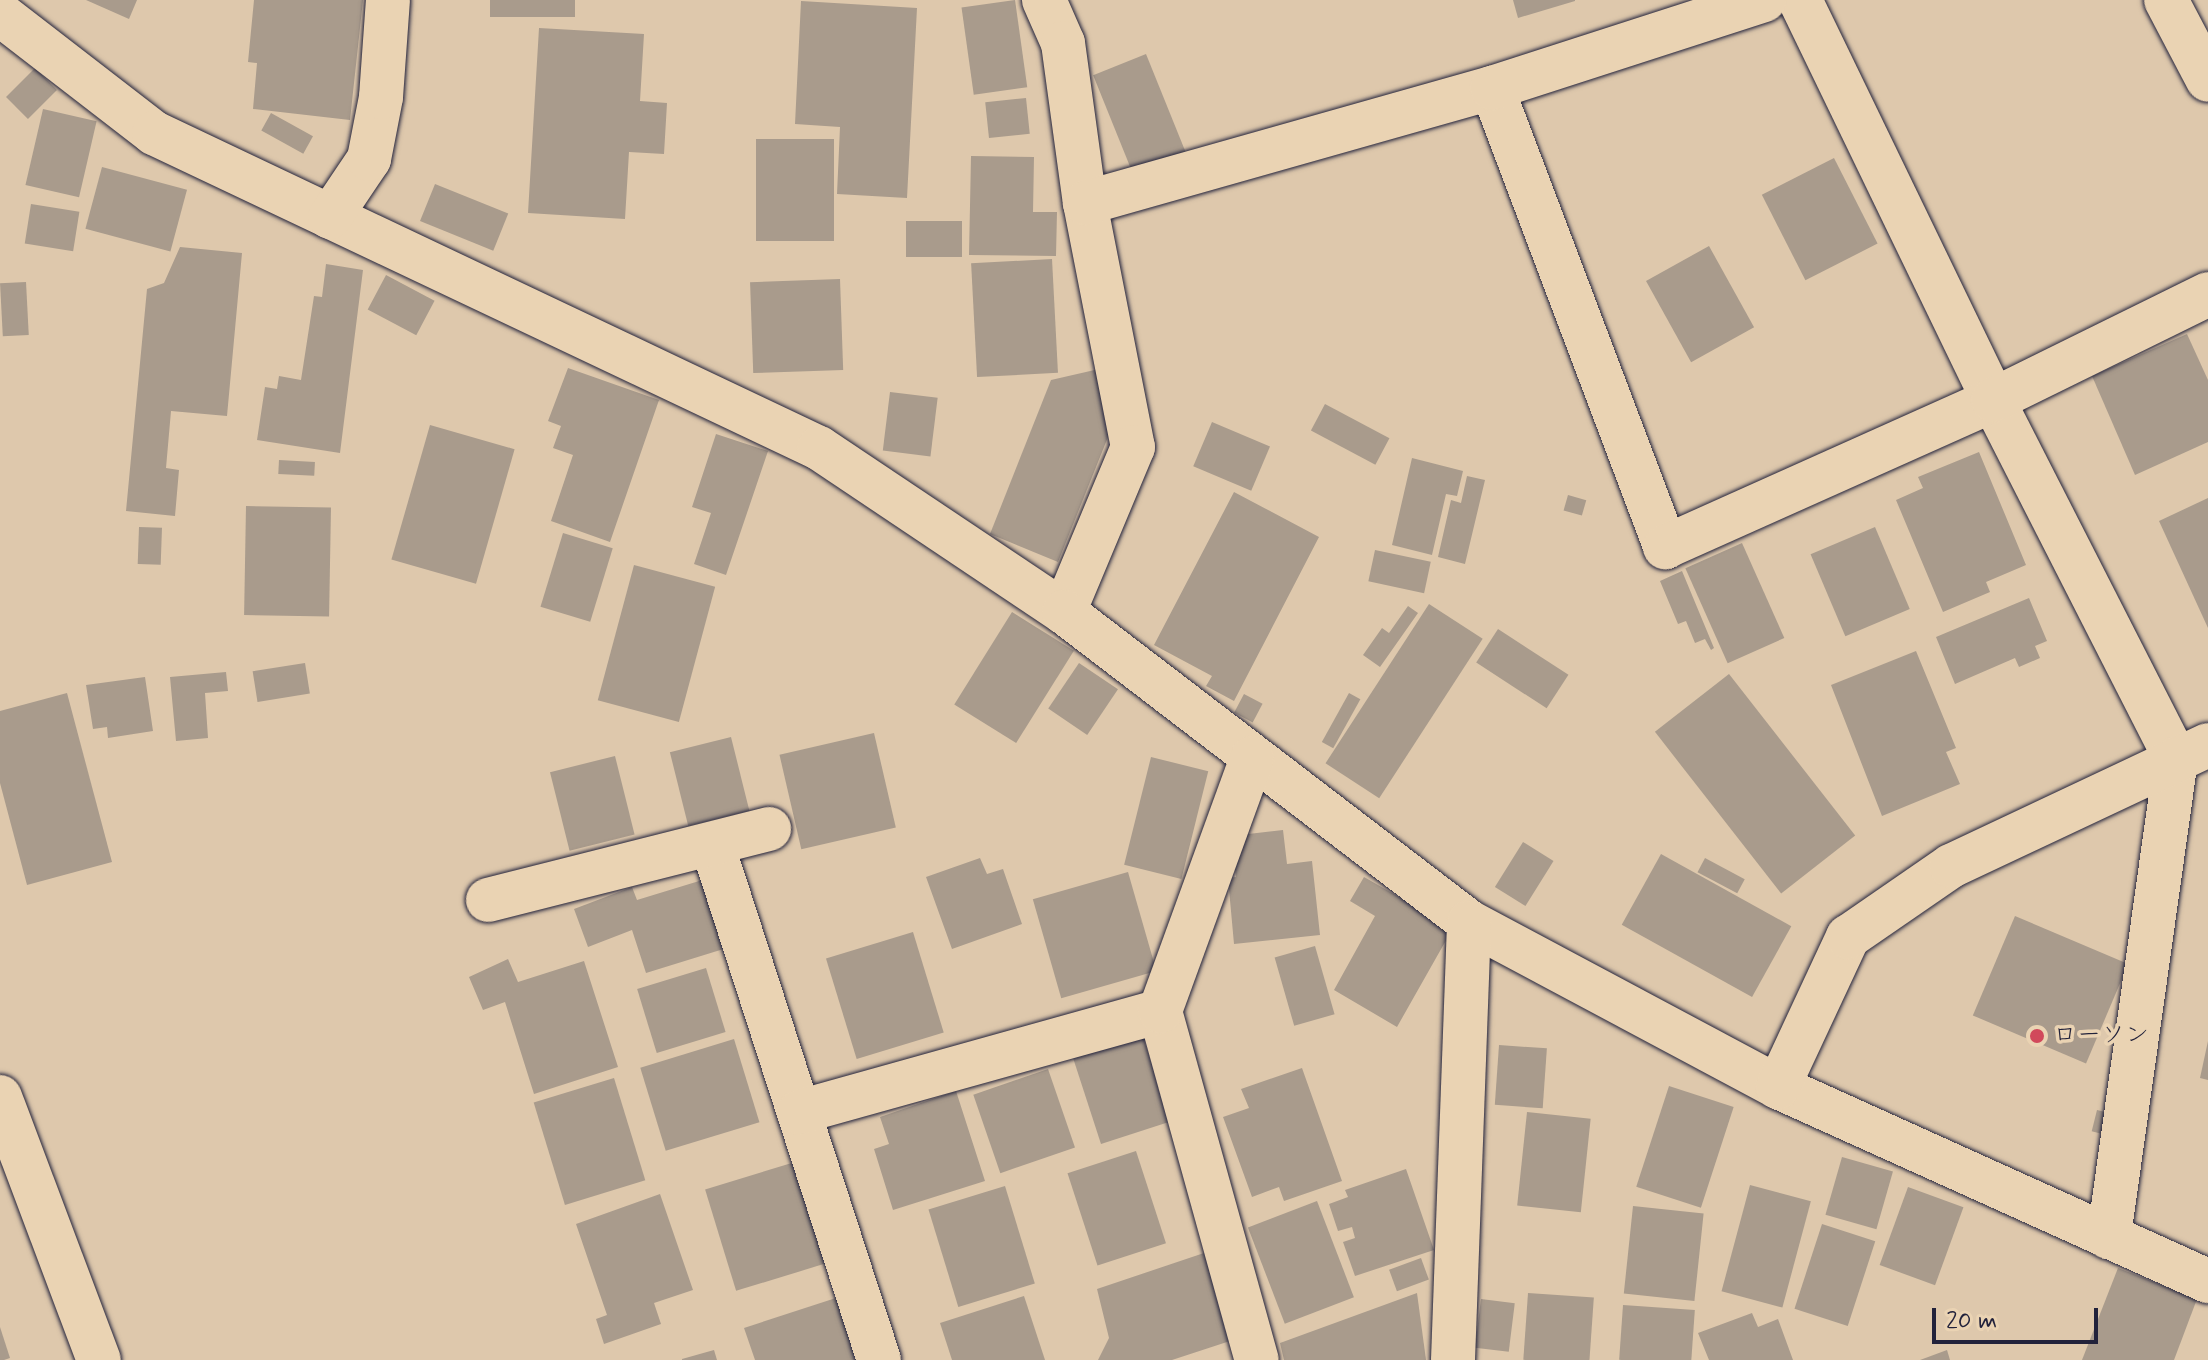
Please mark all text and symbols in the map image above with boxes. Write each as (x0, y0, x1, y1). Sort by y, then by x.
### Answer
place label: ローソン (2053, 1022, 2149, 1050)
marker: ローソン (2028, 1027, 2046, 1045)
scale bar (1936, 1292, 2102, 1342)
text: 20 m (1946, 1306, 1997, 1337)

